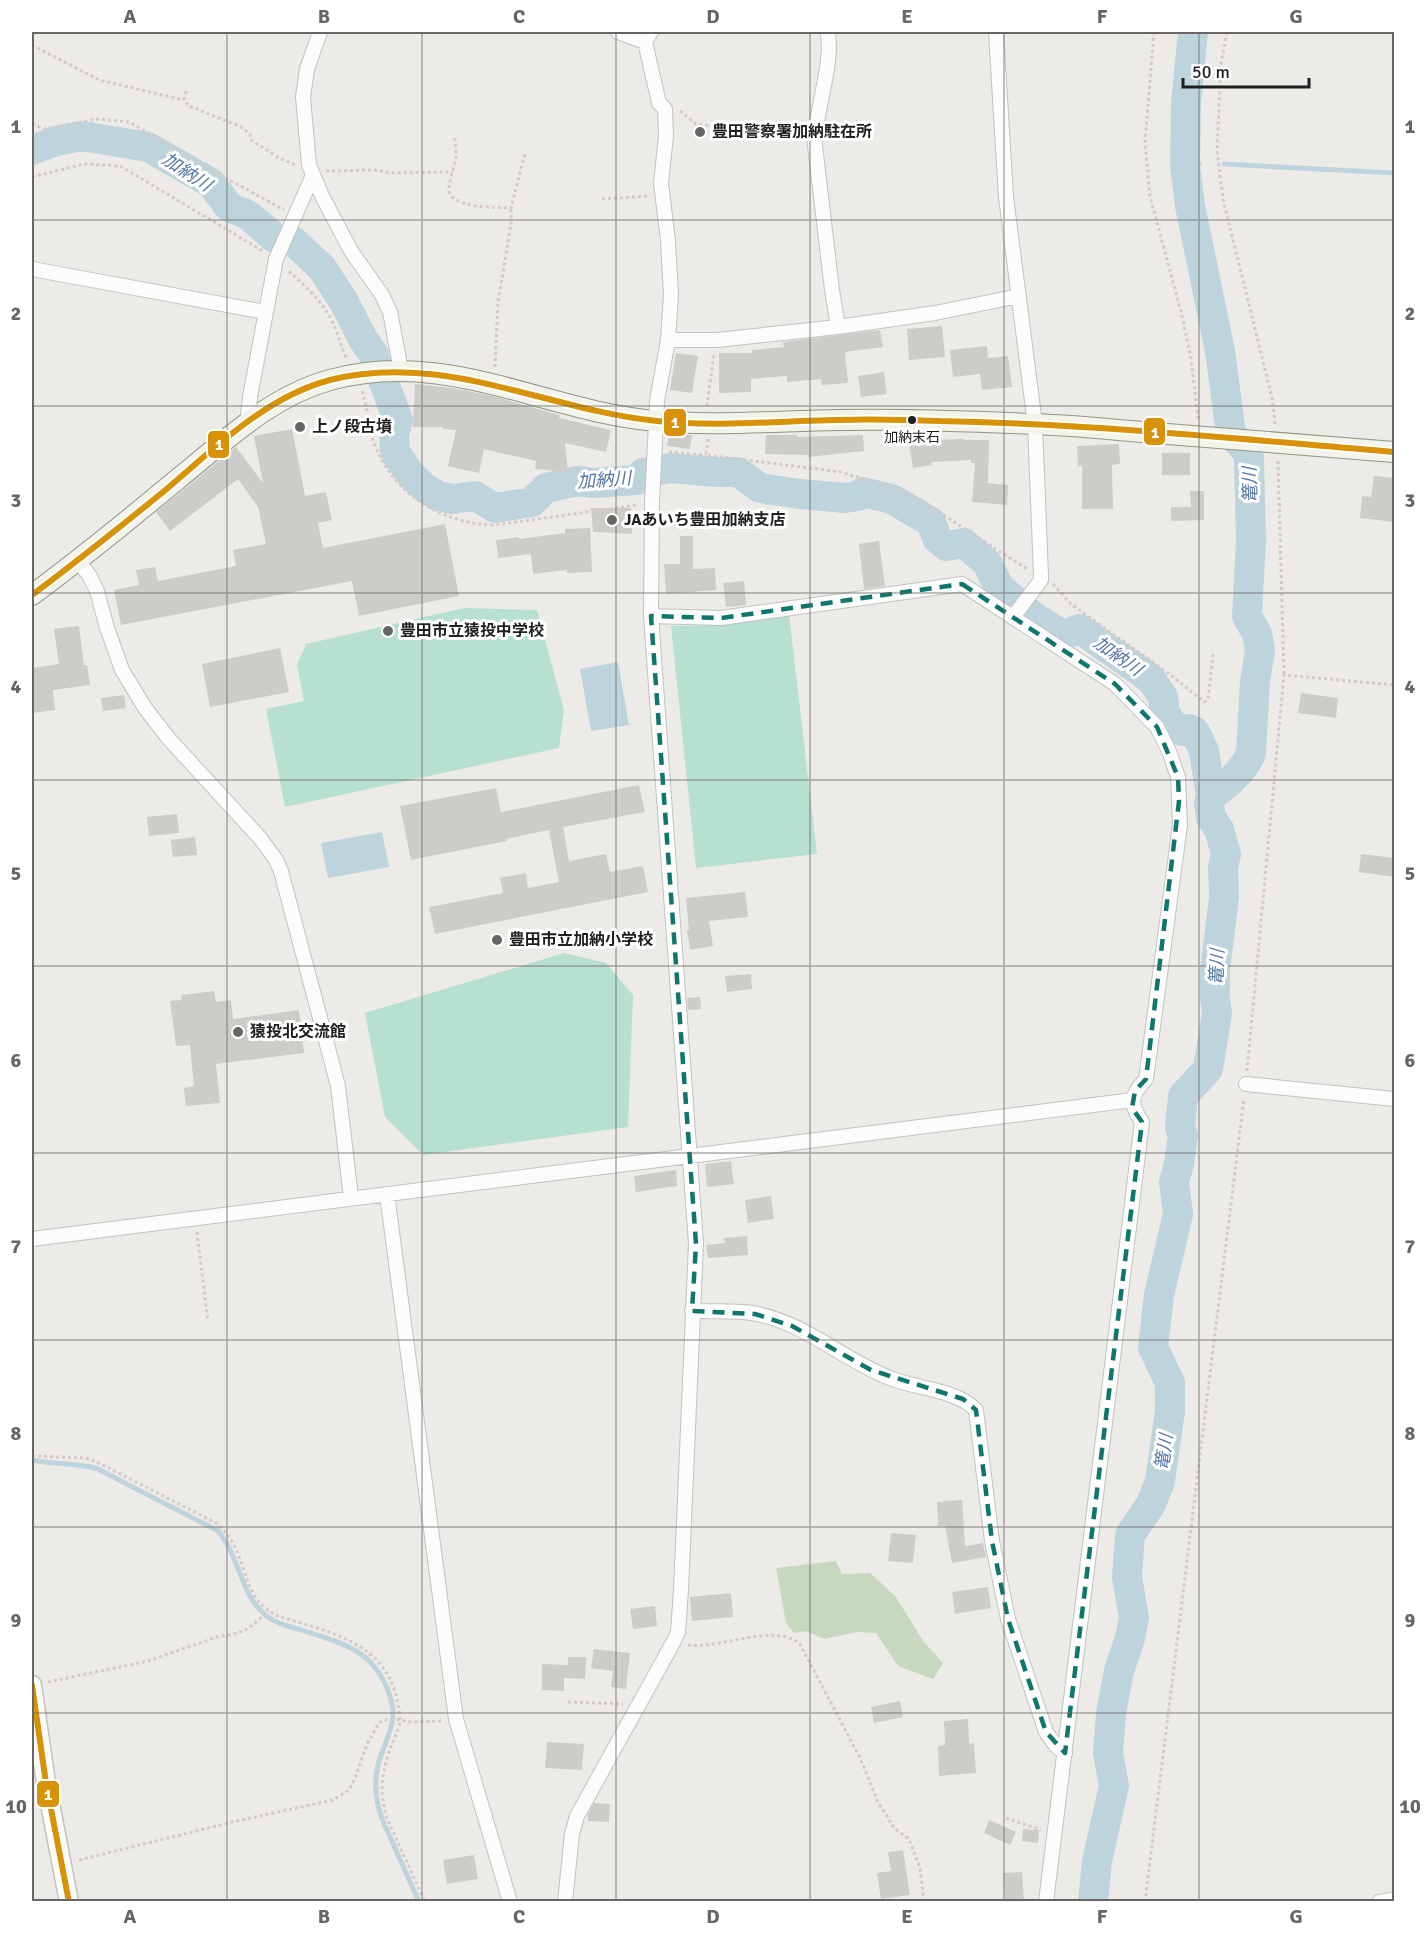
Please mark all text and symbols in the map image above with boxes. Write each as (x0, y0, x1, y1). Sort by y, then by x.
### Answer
text: A (124, 4, 137, 29)
text: B (318, 4, 330, 29)
text: C (513, 4, 525, 29)
text: D (706, 4, 720, 29)
text: E (901, 4, 913, 29)
text: F (1097, 4, 1108, 29)
text: G (1289, 4, 1303, 29)
scale bar (1183, 51, 1309, 89)
text: 50 m (1192, 61, 1230, 83)
text: 1 (11, 114, 22, 139)
text: 1 (1405, 114, 1416, 139)
place label: 豊田警察署加納駐在所 (712, 122, 872, 142)
marker: 豊田警察署加納駐在所 (693, 125, 707, 139)
water label: 加納川 (158, 148, 217, 197)
text: 2 (11, 301, 21, 326)
text: 2 (1405, 301, 1415, 326)
line badge: 1 (663, 408, 687, 437)
text: 1 (671, 413, 680, 433)
marker: 加納末石 (906, 414, 918, 426)
place label: 上ノ段古墳 (312, 417, 392, 437)
line badge: 1 (1143, 417, 1166, 446)
marker: 上ノ段古墳 (293, 420, 307, 434)
text: 1 (1151, 423, 1160, 443)
place label: 加納末石 (884, 429, 940, 446)
line badge: 1 (207, 430, 230, 459)
text: 1 (215, 435, 224, 455)
water label: 篭川 (1238, 465, 1262, 503)
water label: 加納川 (576, 467, 634, 493)
text: 3 (11, 488, 21, 513)
text: 3 (1405, 488, 1415, 513)
place label: JAあいち豊田加納支店 (624, 510, 786, 530)
marker: JAあいち豊田加納支店 (605, 513, 619, 527)
place label: 豊田市立猿投中学校 (400, 621, 544, 641)
marker: 豊田市立猿投中学校 (381, 624, 395, 638)
water label: 加納川 (1090, 632, 1148, 682)
text: 4 (11, 674, 22, 699)
text: 4 (1405, 674, 1416, 699)
text: 5 (11, 861, 21, 886)
text: 5 (1405, 861, 1415, 886)
place label: 豊田市立加納小学校 (509, 930, 653, 950)
marker: 豊田市立加納小学校 (490, 933, 504, 947)
water label: 篭川 (1205, 947, 1229, 985)
place label: 猿投北交流館 (250, 1022, 346, 1042)
marker: 猿投北交流館 (231, 1025, 245, 1039)
text: 6 (11, 1048, 22, 1073)
text: 6 (1405, 1048, 1416, 1073)
text: 7 (11, 1234, 22, 1259)
text: 7 (1405, 1234, 1416, 1259)
text: 8 (11, 1421, 22, 1446)
text: 8 (1405, 1421, 1416, 1446)
water label: 篭川 (1151, 1431, 1178, 1471)
text: 9 (11, 1608, 22, 1633)
text: 9 (1405, 1608, 1416, 1633)
line badge: 1 (36, 1780, 60, 1808)
text: 1 (44, 1785, 53, 1805)
text: 10 (5, 1794, 27, 1819)
text: 10 (1399, 1794, 1421, 1819)
text: A (124, 1904, 137, 1929)
text: B (318, 1904, 330, 1929)
text: C (513, 1904, 525, 1929)
text: D (706, 1904, 720, 1929)
text: E (901, 1904, 913, 1929)
text: F (1097, 1904, 1108, 1929)
text: G (1289, 1904, 1303, 1929)

